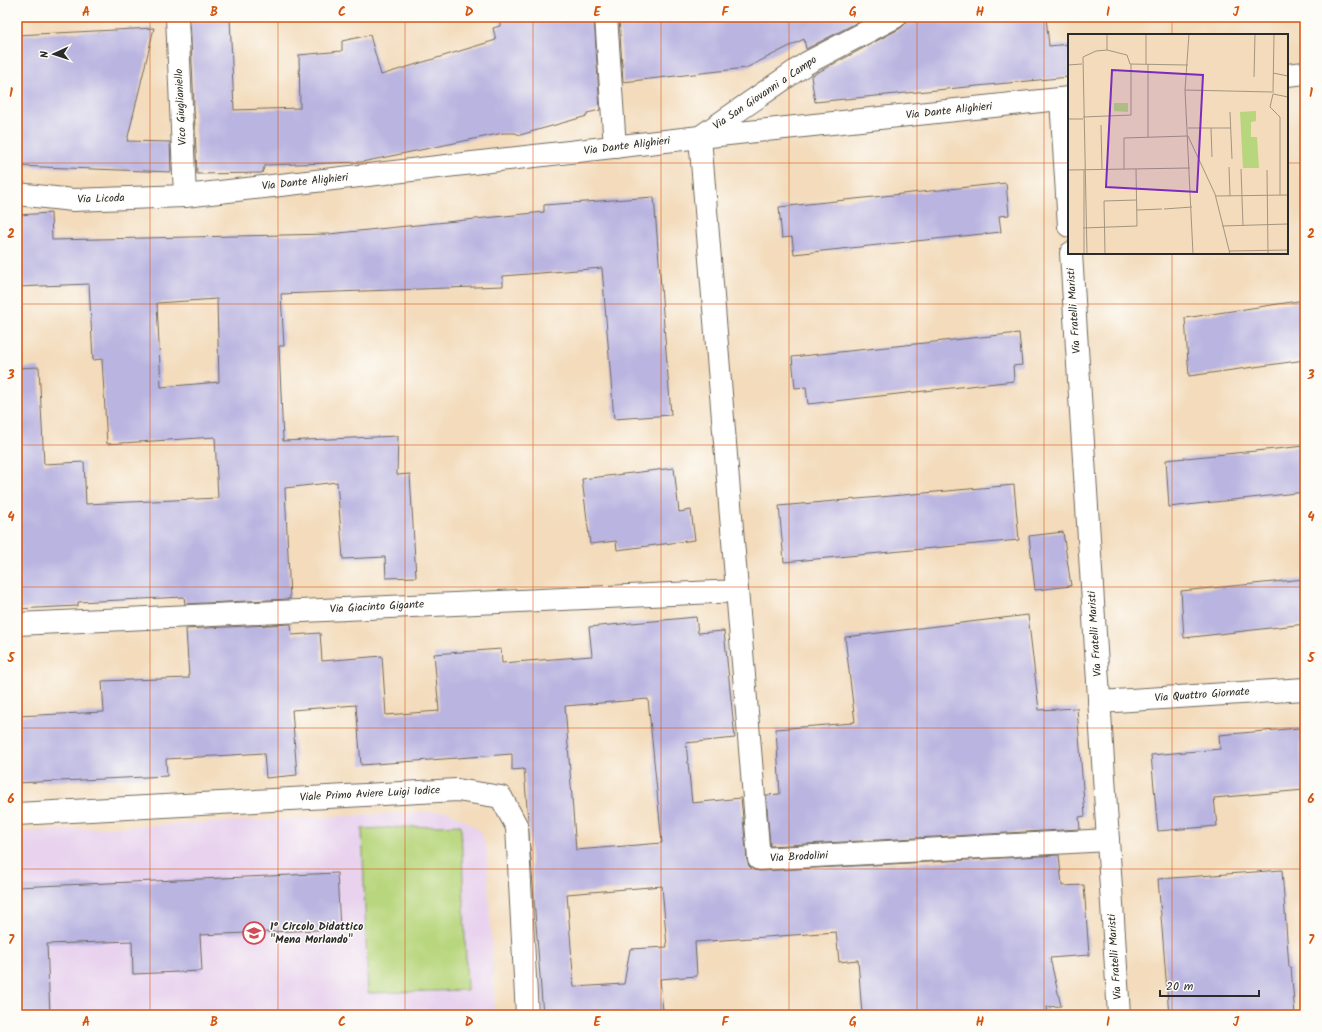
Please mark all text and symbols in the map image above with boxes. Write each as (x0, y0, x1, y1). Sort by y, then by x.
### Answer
text: A (82, 2, 90, 23)
text: B (210, 2, 218, 23)
text: C (338, 2, 346, 23)
text: D (465, 2, 474, 23)
text: E (593, 2, 601, 23)
text: F (721, 2, 729, 23)
text: G (849, 2, 857, 23)
text: H (976, 2, 985, 23)
text: I (1106, 2, 1110, 23)
text: J (1233, 2, 1240, 23)
north arrow (34, 34, 74, 74)
inset map (1068, 34, 1288, 254)
text: N (36, 50, 54, 58)
street label: Via San Giovanni a Campo (709, 51, 821, 135)
street label: Vico Giuglianiello (170, 68, 192, 146)
text: 1 (9, 83, 13, 104)
text: 1 (1309, 83, 1313, 104)
street label: Via Dante Alighieri (905, 97, 993, 124)
street label: Via Dante Alighieri (583, 132, 672, 160)
street label: Via Dante Alighieri (261, 168, 349, 195)
street label: Via Licoda (77, 189, 125, 209)
text: 2 (7, 224, 15, 245)
text: 2 (1307, 224, 1315, 245)
street label: Via Fratelli Maristi (1062, 267, 1086, 354)
text: 3 (6, 365, 15, 386)
text: 3 (1306, 365, 1315, 386)
text: 4 (7, 507, 15, 528)
text: 4 (1307, 507, 1315, 528)
street label: Via Fratelli Maristi (1083, 590, 1107, 677)
street label: Via Giacinto Gigante (329, 596, 425, 618)
text: 5 (7, 648, 16, 669)
text: 5 (1307, 648, 1316, 669)
street label: Via Quattro Giornate (1154, 683, 1250, 707)
street label: Viale Primo Aviere Luigi Iodice (299, 781, 441, 807)
text: 6 (7, 789, 15, 810)
text: 6 (1307, 789, 1315, 810)
street label: Via Brodolini (770, 846, 829, 868)
street label: Via Fratelli Maristi (1103, 913, 1127, 1000)
place label: 1° Circolo Didattico "Mena Morlando" (270, 918, 363, 949)
school or university icon: 1° Circolo Didattico "Mena Morlando" (241, 920, 267, 946)
text: 7 (8, 930, 15, 951)
text: 7 (1308, 930, 1315, 951)
scale bar (1160, 972, 1259, 998)
text: 20 m (1166, 977, 1194, 996)
text: A (82, 1012, 90, 1032)
text: B (210, 1012, 218, 1032)
text: C (338, 1012, 346, 1032)
text: D (465, 1012, 474, 1032)
text: E (593, 1012, 601, 1032)
text: F (721, 1012, 729, 1032)
text: G (849, 1012, 857, 1032)
text: H (976, 1012, 985, 1032)
text: I (1106, 1012, 1110, 1032)
text: J (1233, 1012, 1240, 1032)

